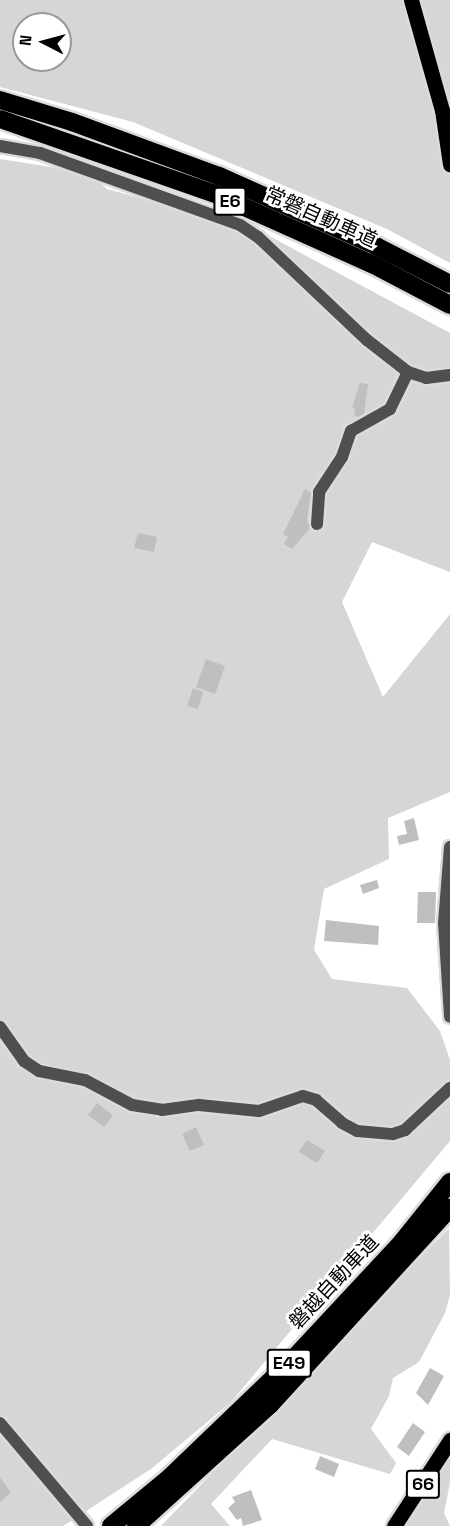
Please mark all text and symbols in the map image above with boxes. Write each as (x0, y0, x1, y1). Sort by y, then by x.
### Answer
north arrow (12, 12, 72, 72)
text: N (15, 34, 37, 47)
street label: 常磐自動車道 (261, 182, 381, 252)
road number: E6 (212, 186, 248, 216)
street label: 磐越自動車道 (284, 1230, 384, 1334)
road number: E49 (266, 1348, 312, 1378)
road number: 66 (405, 1469, 441, 1499)

